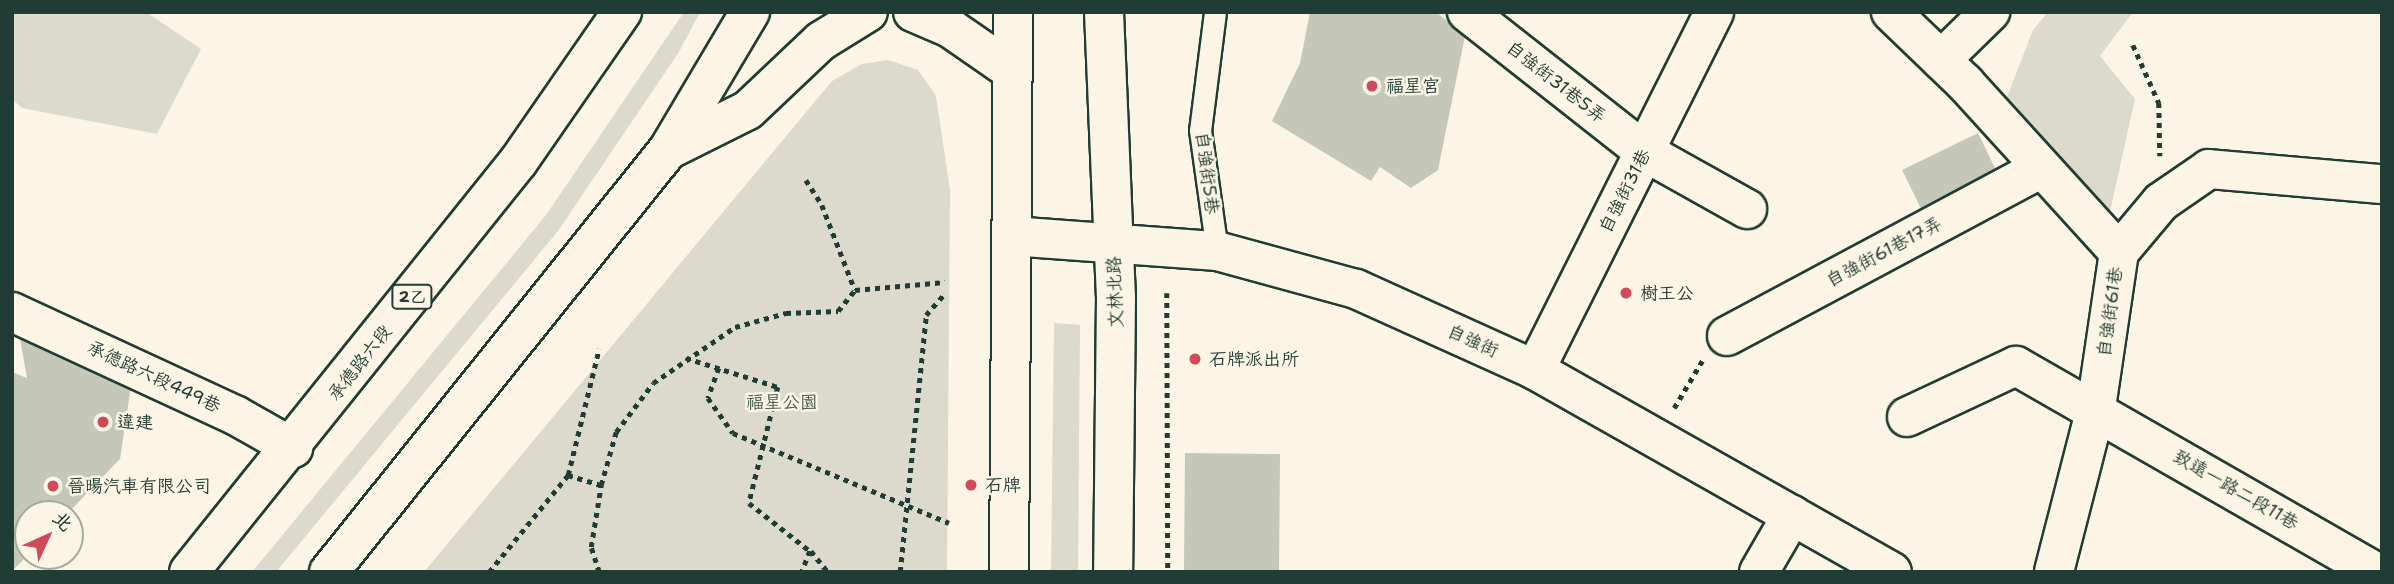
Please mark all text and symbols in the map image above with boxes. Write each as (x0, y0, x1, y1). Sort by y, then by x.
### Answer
street label: 自強街31巷5弄 (1502, 36, 1610, 128)
place label: 福星宮 (1386, 75, 1440, 97)
marker: 福星宮 (1364, 78, 1380, 94)
street label: 自強街5巷 (1191, 130, 1223, 216)
street label: 自強街31巷 (1595, 145, 1655, 237)
street label: 自強街61巷17弄 (1822, 212, 1946, 292)
street label: 文林北路 (1103, 256, 1127, 328)
street label: 自強街61巷 (2093, 266, 2127, 358)
place label: 樹王公 (1640, 282, 1694, 304)
road number: 2乙 (391, 284, 433, 310)
marker: 樹王公 (1618, 285, 1634, 301)
street label: 自強街 (1444, 320, 1502, 362)
street label: 承德路六段 (324, 321, 396, 405)
street label: 承德路六段449巷 (84, 337, 224, 417)
place label: 石牌派出所 (1209, 348, 1299, 370)
marker: 石牌派出所 (1187, 351, 1203, 367)
park label: 福星公園 (746, 391, 818, 413)
place label: 違建 (117, 411, 153, 433)
marker: 違建 (95, 414, 111, 430)
street label: 致遠一路二段11巷 (2170, 446, 2302, 534)
place label: 石牌 (985, 474, 1021, 496)
place label: 晉暘汽車有限公司 (67, 475, 211, 497)
marker: 石牌 (963, 477, 979, 493)
marker: 晉暘汽車有限公司 (45, 478, 61, 494)
north arrow (14, 500, 84, 570)
text: 北 (47, 506, 78, 537)

